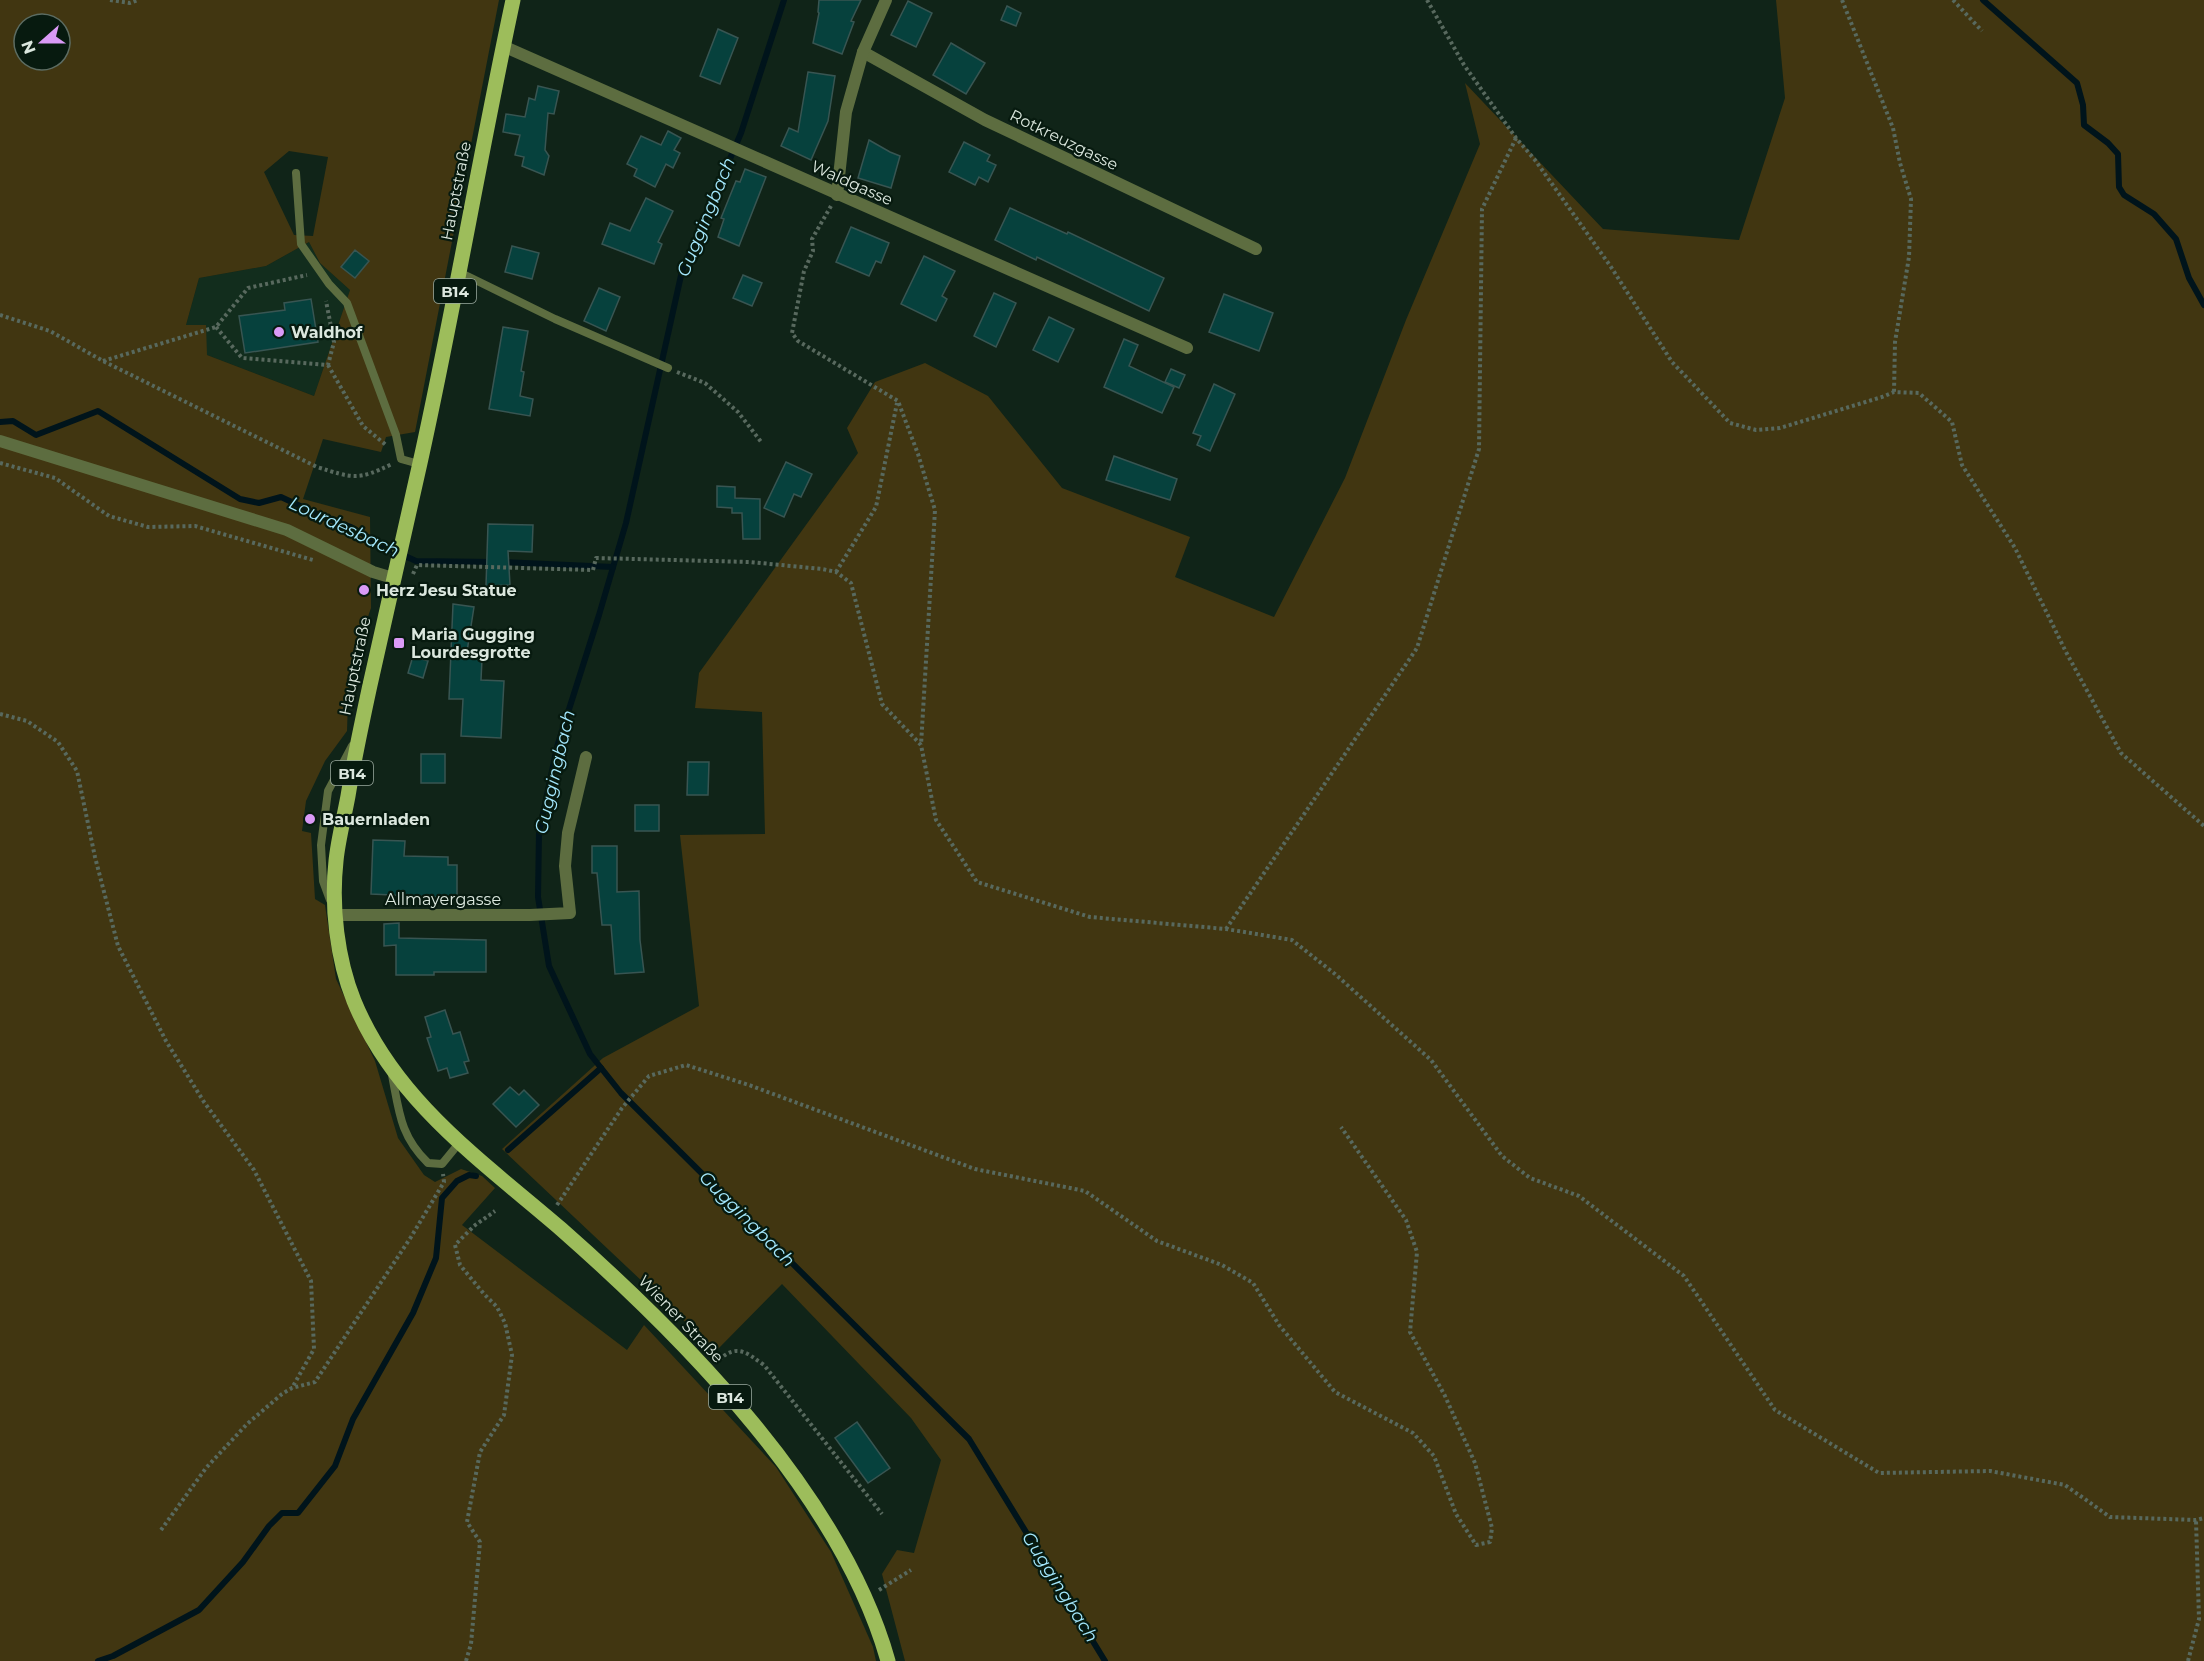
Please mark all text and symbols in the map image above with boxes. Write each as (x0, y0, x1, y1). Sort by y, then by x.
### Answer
north arrow (12, 12, 72, 72)
text: N (17, 38, 40, 57)
street label: Rotkreuzgasse (1007, 106, 1121, 174)
street label: Hauptstraße (437, 140, 475, 242)
water label: Guggingbach (672, 154, 740, 280)
street label: Waldgasse (808, 157, 896, 209)
road number: B14 (434, 279, 476, 303)
place label: Waldhof (291, 323, 363, 342)
marker: Waldhof (272, 325, 286, 339)
water label: Lourdesbach (285, 492, 403, 562)
place label: Herz Jesu Statue (376, 581, 517, 600)
marker: Herz Jesu Statue (357, 583, 371, 597)
street label: Hauptstraße (335, 615, 375, 717)
place label: Maria Gugging Lourdesgrotte (411, 625, 535, 662)
marker: Maria Gugging Lourdesgrotte (392, 636, 406, 650)
water label: Guggingbach (530, 708, 580, 836)
road number: B14 (331, 761, 373, 785)
place label: Bauernladen (322, 810, 430, 829)
marker: Bauernladen (303, 812, 317, 826)
street label: Allmayergasse (385, 890, 501, 909)
water label: Guggingbach (694, 1166, 800, 1272)
street label: Wiener Straße (634, 1271, 728, 1367)
road number: B14 (709, 1385, 751, 1409)
water label: Guggingbach (1017, 1527, 1103, 1647)

